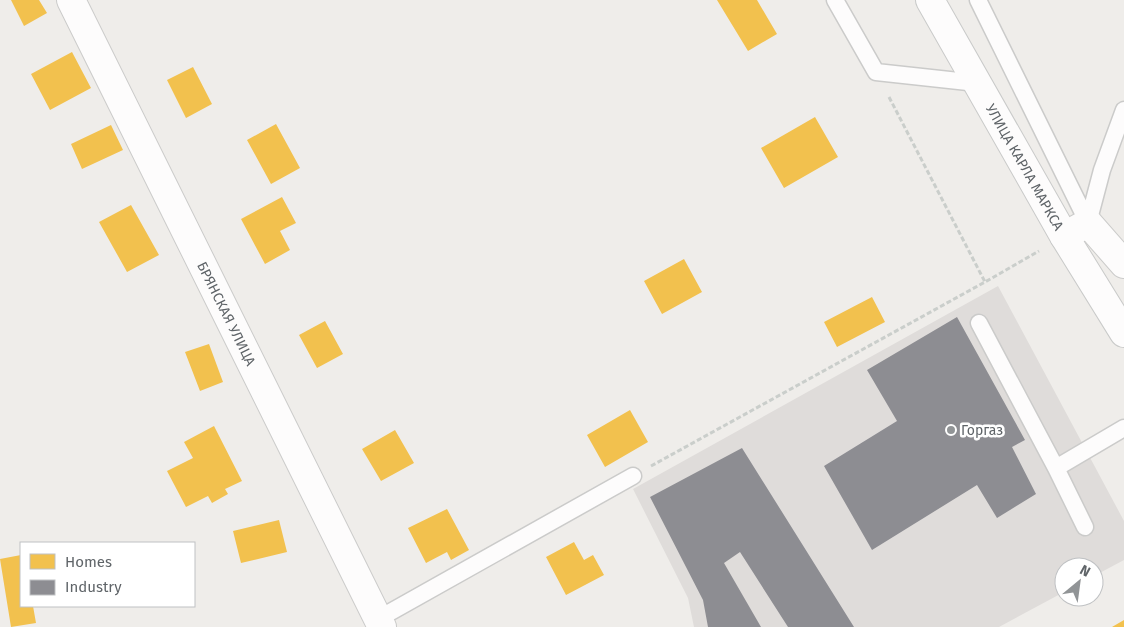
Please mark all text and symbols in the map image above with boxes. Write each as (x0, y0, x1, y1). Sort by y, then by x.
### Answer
street label: УЛИЦА КАРЛА МАРКСА (982, 101, 1067, 233)
street label: БРЯНСКАЯ УЛИЦА (193, 259, 259, 369)
place label: Горгаз (961, 422, 1003, 439)
marker: Горгаз (945, 424, 957, 436)
legend (20, 542, 195, 607)
text: Homes (65, 553, 112, 571)
north arrow (1054, 557, 1104, 607)
text: N (1077, 561, 1093, 581)
text: Industry (65, 578, 122, 596)

